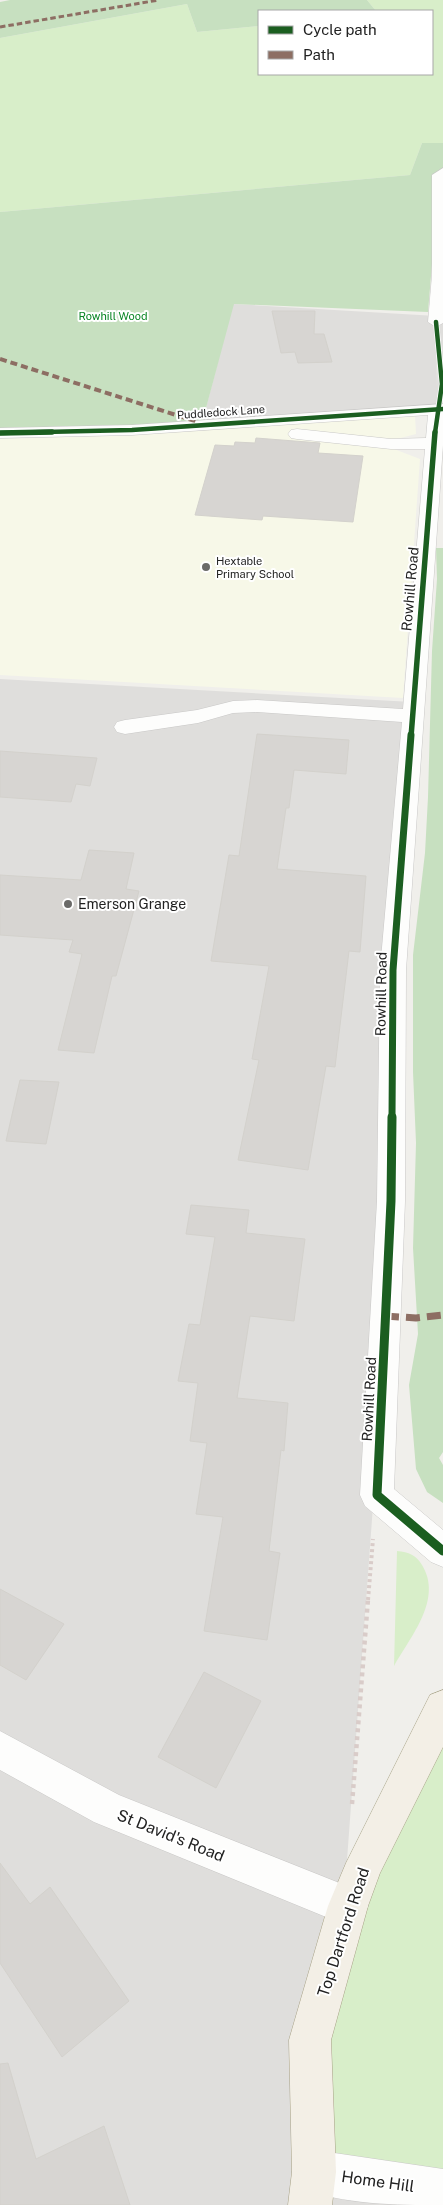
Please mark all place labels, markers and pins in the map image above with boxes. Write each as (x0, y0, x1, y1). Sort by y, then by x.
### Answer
place label: Hextable Primary School (216, 555, 294, 580)
marker: Hextable Primary School (200, 561, 212, 573)
place label: Emerson Grange (78, 896, 186, 912)
marker: Emerson Grange (62, 898, 74, 910)

